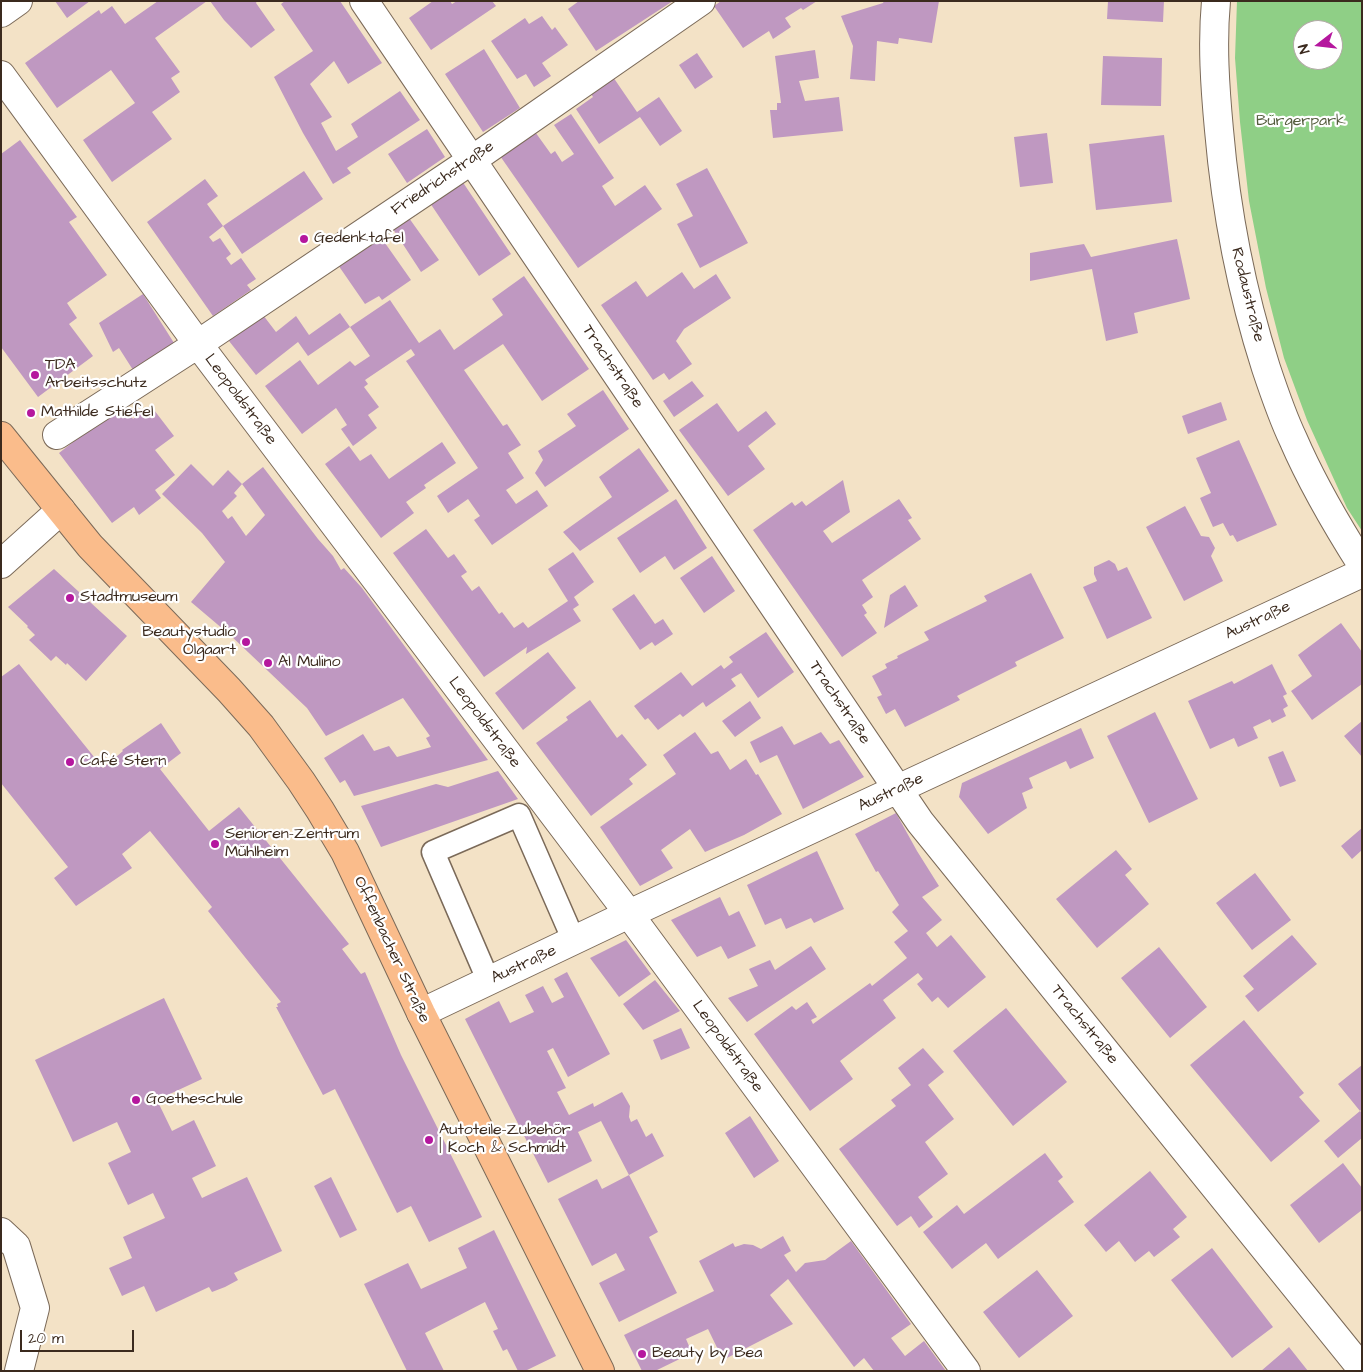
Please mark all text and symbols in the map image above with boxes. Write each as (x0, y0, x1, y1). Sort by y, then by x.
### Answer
north arrow (1293, 20, 1343, 70)
text: N (1294, 42, 1315, 56)
park label: Bürgerpark (1256, 112, 1346, 132)
street label: Friedrichstraße (388, 137, 498, 221)
place label: Gedenktafel (314, 229, 404, 249)
marker: Gedenktafel (298, 233, 310, 245)
street label: Rodaustraße (1226, 246, 1268, 344)
street label: Trachstraße (577, 322, 647, 412)
street label: Leopoldstraße (200, 351, 280, 449)
place label: TDA Arbeitsschutz (45, 356, 147, 394)
marker: TDA Arbeitsschutz (29, 369, 41, 381)
place label: Mathilde Stiefel (41, 403, 153, 423)
marker: Mathilde Stiefel (25, 407, 37, 419)
place label: Stadtmuseum (80, 588, 177, 608)
marker: Stadtmuseum (64, 592, 76, 604)
street label: Austraße (1222, 598, 1294, 644)
place label: Beautystudio Olgaart (142, 623, 236, 661)
marker: Beautystudio Olgaart (240, 636, 252, 648)
place label: Al Mulino (278, 653, 340, 673)
marker: Al Mulino (262, 657, 274, 669)
street label: Trachstraße (804, 658, 874, 748)
street label: Leopoldstraße (444, 674, 524, 772)
place label: Café Stern (80, 752, 166, 772)
marker: Café Stern (64, 756, 76, 768)
street label: Austraße (855, 770, 927, 816)
place label: Senioren-Zentrum Mühlheim (225, 825, 359, 863)
marker: Senioren-Zentrum Mühlheim (209, 838, 221, 850)
street label: Offenbacher Straße (349, 874, 433, 1026)
street label: Austraße (488, 942, 560, 988)
street label: Trachstraße (1046, 981, 1122, 1069)
street label: Leopoldstraße (687, 997, 767, 1097)
place label: Goetheschule (146, 1090, 243, 1110)
marker: Goetheschule (130, 1094, 142, 1106)
place label: Autoteile-Zubehör | Koch & Schmidt (439, 1121, 571, 1159)
marker: Autoteile-Zubehör | Koch & Schmidt (423, 1134, 435, 1146)
scale bar (22, 1320, 136, 1352)
text: 20 m (28, 1328, 64, 1349)
place label: Beauty by Bea (652, 1344, 762, 1364)
marker: Beauty by Bea (636, 1348, 648, 1360)

